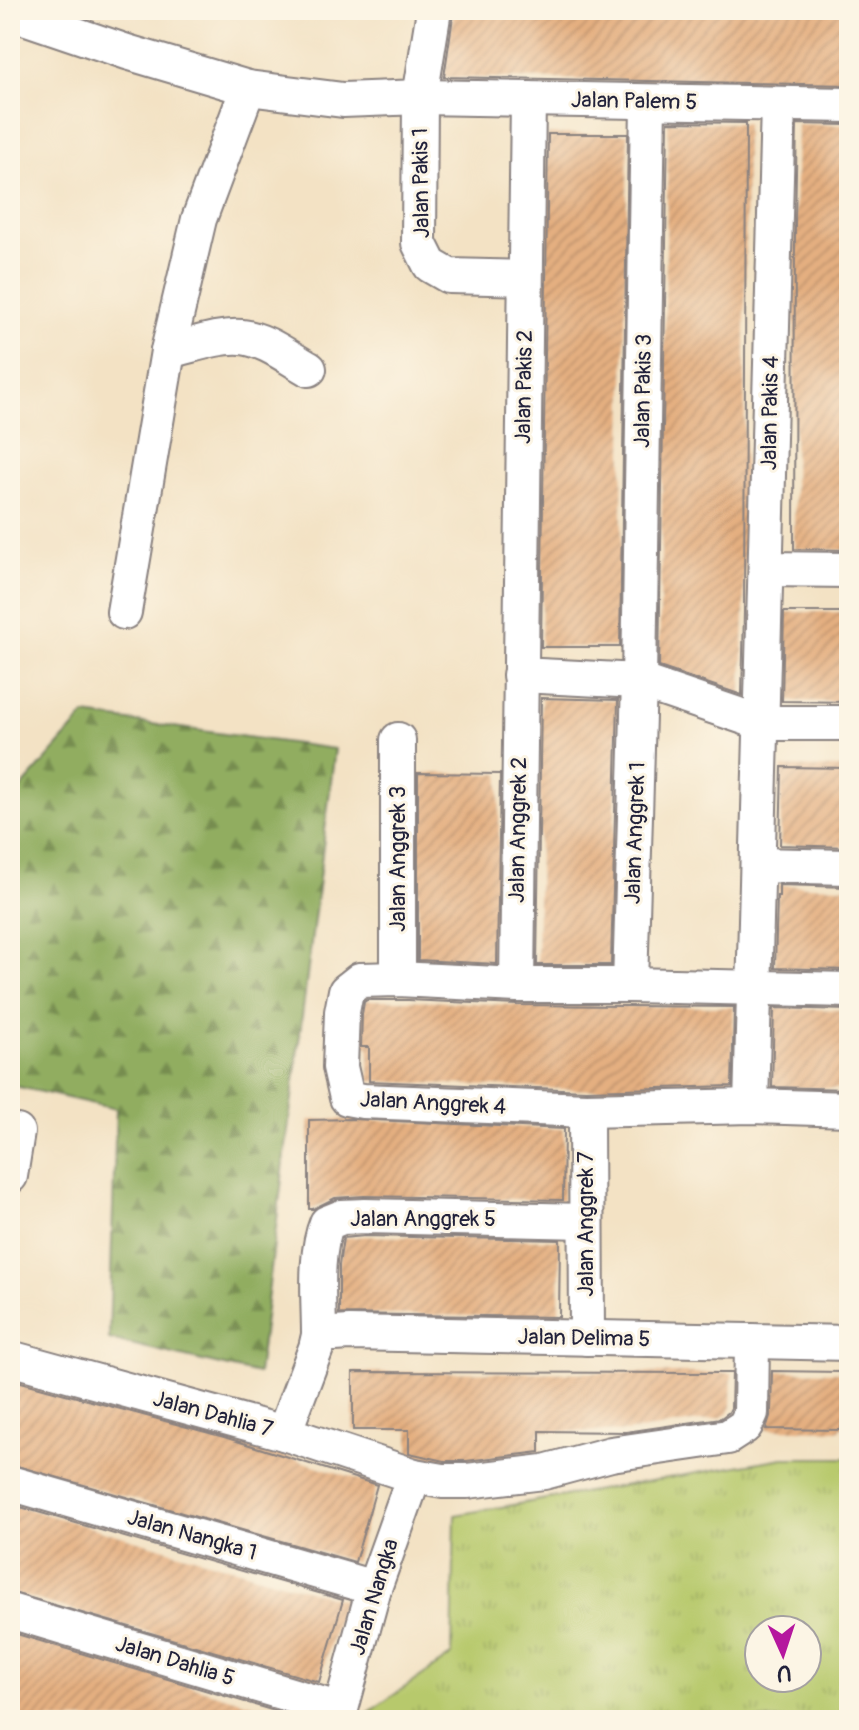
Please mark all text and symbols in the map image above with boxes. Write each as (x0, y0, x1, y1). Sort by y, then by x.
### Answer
street label: Jalan Palem 5 (571, 86, 697, 116)
street label: Jalan Pakis 1 (406, 127, 436, 239)
street label: Jalan Pakis 2 (509, 330, 539, 444)
street label: Jalan Pakis 3 (628, 334, 658, 448)
street label: Jalan Pakis 4 (755, 355, 785, 471)
street label: Jalan Anggrek 2 (503, 757, 533, 903)
street label: Jalan Anggrek 1 (619, 761, 651, 905)
street label: Jalan Anggrek 3 (384, 786, 412, 932)
street label: Jalan Anggrek 4 (359, 1085, 507, 1121)
street label: Jalan Anggrek 7 (572, 1151, 600, 1297)
street label: Jalan Anggrek 5 (350, 1205, 496, 1233)
street label: Jalan Delima 5 (518, 1323, 650, 1353)
street label: Jalan Dahlia 7 (150, 1385, 276, 1444)
street label: Jalan Nangka 1 (124, 1503, 260, 1567)
street label: Jalan Nangka (343, 1535, 405, 1659)
north arrow (743, 1614, 823, 1694)
street label: Jalan Dahlia 5 (112, 1630, 238, 1692)
text: U (776, 1659, 792, 1687)

